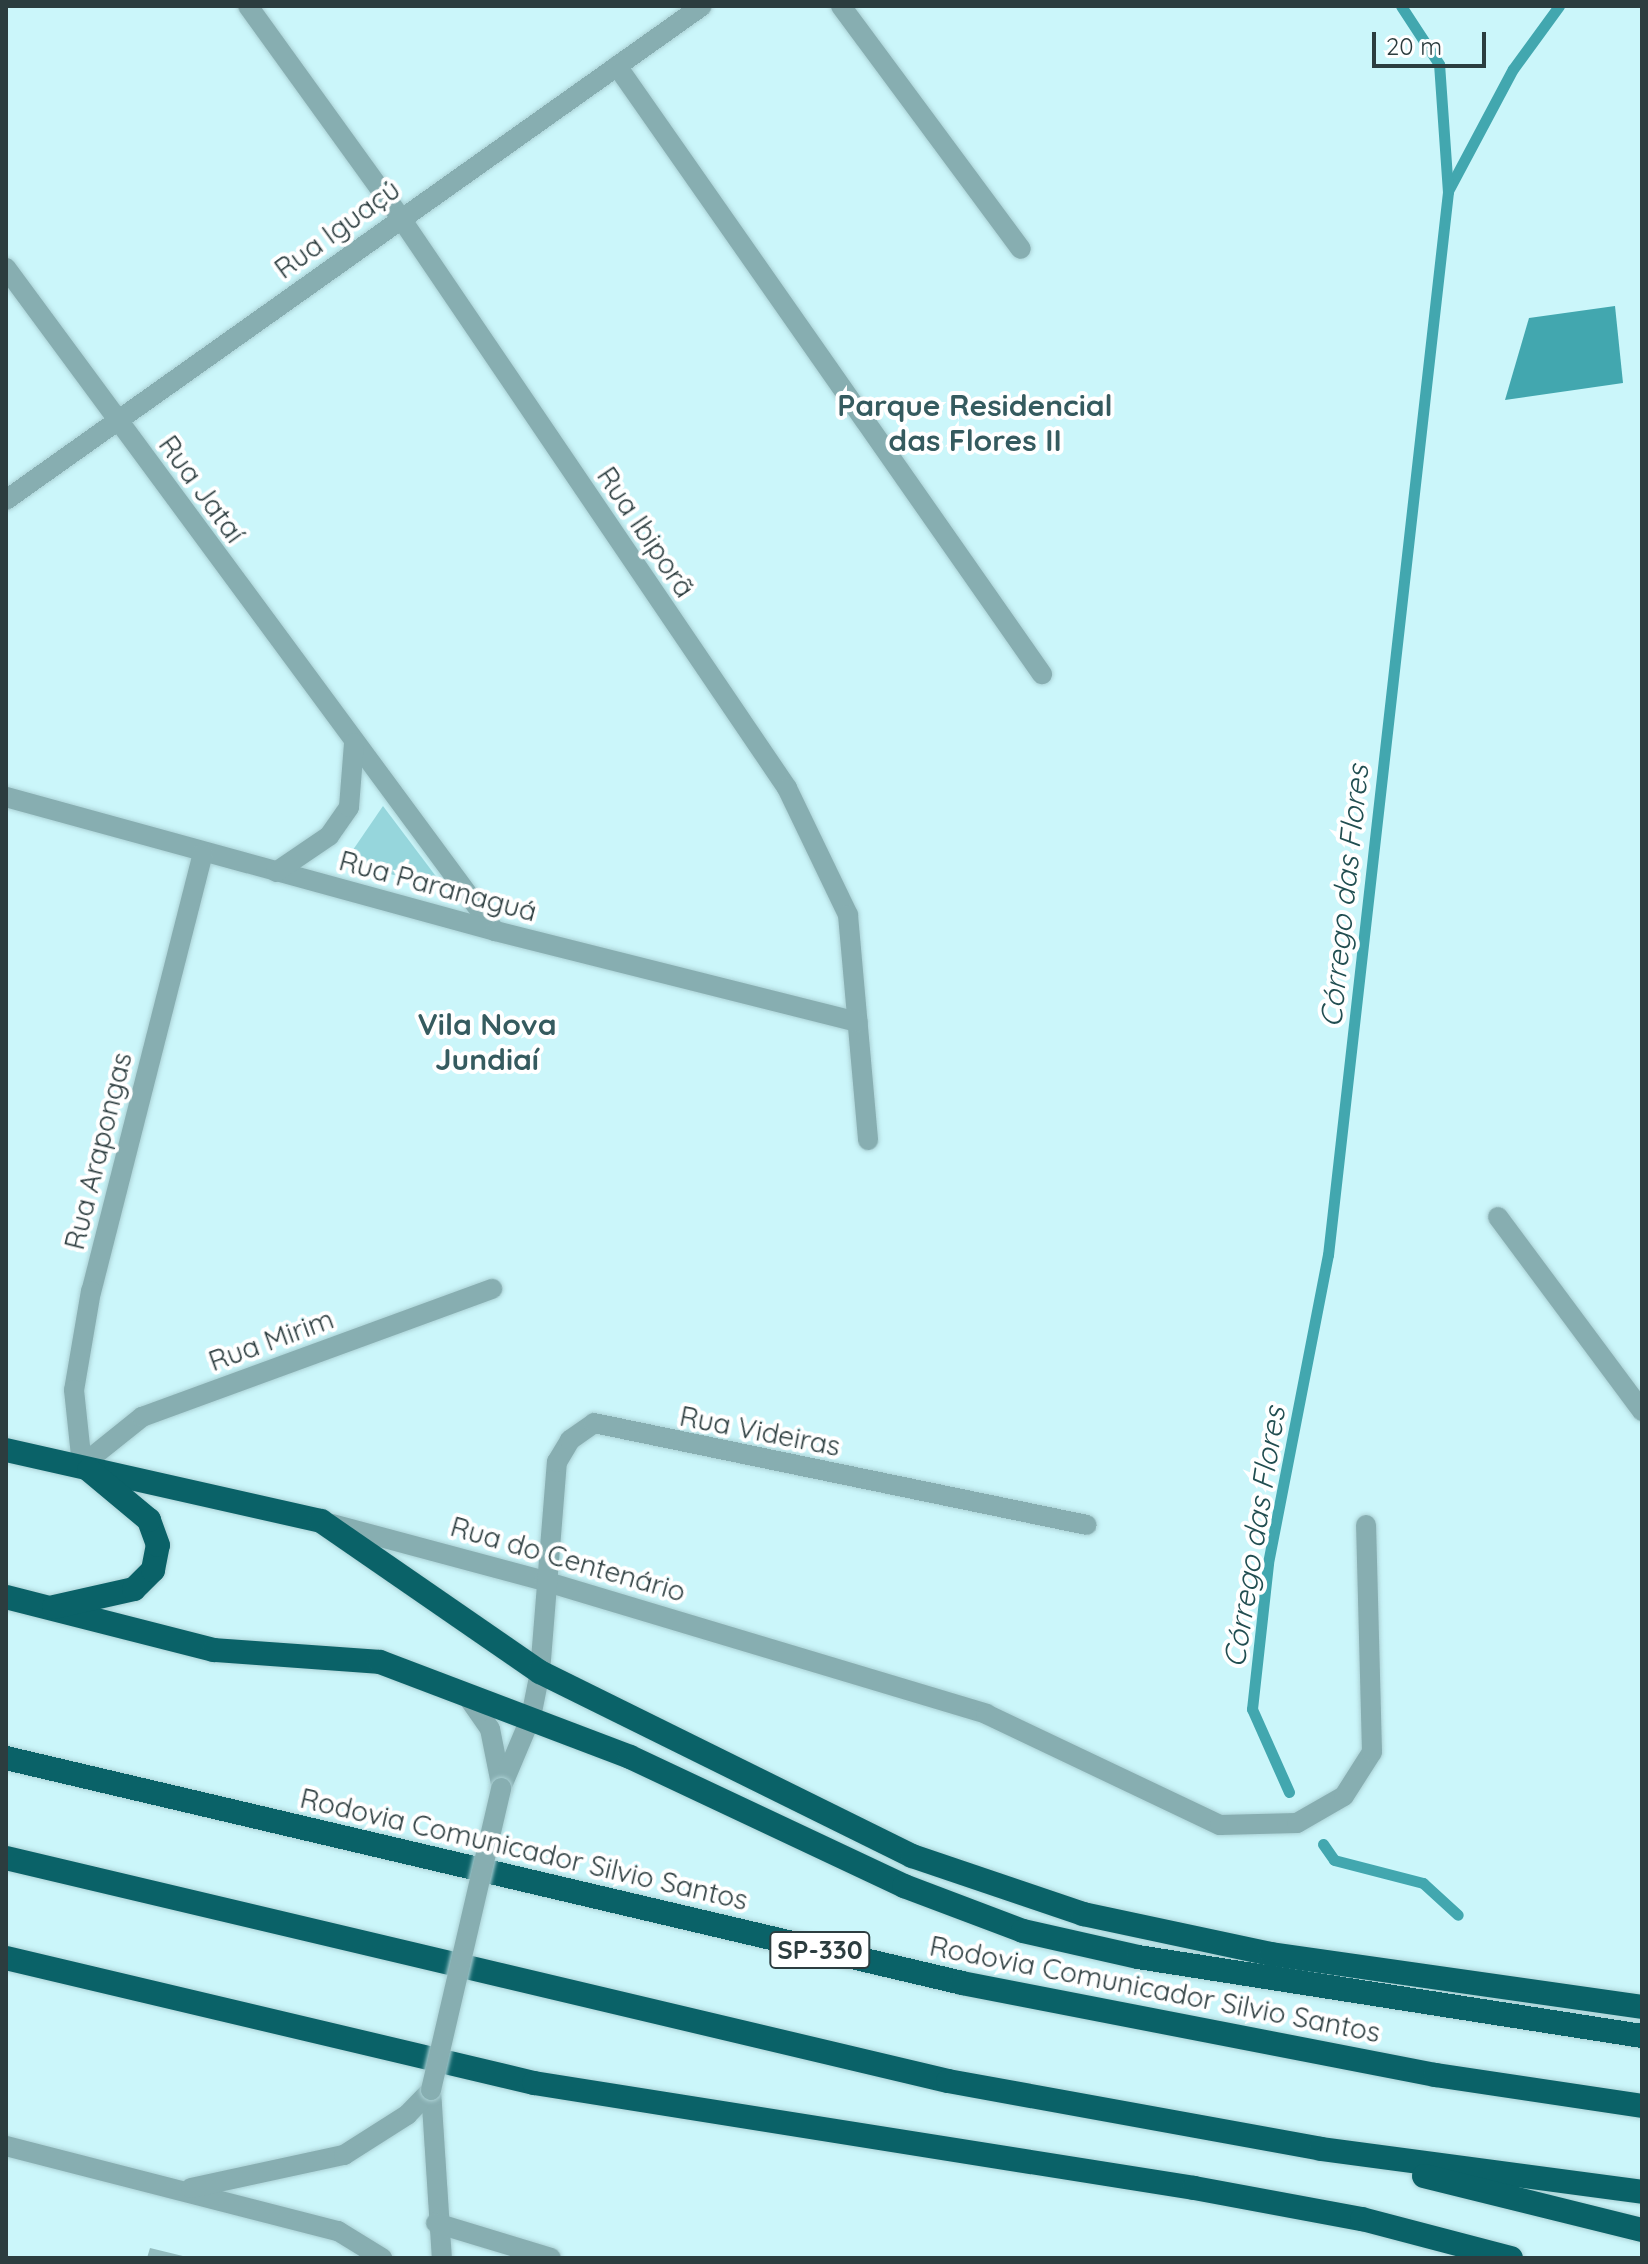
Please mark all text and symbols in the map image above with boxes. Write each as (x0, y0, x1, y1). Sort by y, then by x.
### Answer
scale bar (1376, 16, 1490, 66)
text: 20 m (1386, 31, 1442, 61)
street label: Rua Iguaçú (268, 172, 406, 286)
district label: Parque Residencial das Flores II (837, 387, 1113, 458)
street label: Rua Jataí (152, 429, 252, 549)
street label: Rua Ibiporã (590, 460, 702, 604)
water label: Córrego das Flores (1312, 763, 1376, 1029)
street label: Rua Paranaguá (335, 843, 541, 929)
district label: Vila Nova Jundiaí (417, 1006, 557, 1076)
street label: Rua Arapongas (57, 1049, 139, 1253)
street label: Rua Mirim (204, 1302, 338, 1378)
street label: Rua Videiras (677, 1399, 843, 1463)
water label: Córrego das Flores (1216, 1404, 1292, 1670)
street label: Rua do Centenário (447, 1509, 689, 1609)
street label: Rodovia Comunicador Silvio Santos (297, 1781, 751, 1917)
road number: SP-330 (768, 1928, 872, 1972)
street label: Rodovia Comunicador Silvio Santos (927, 1929, 1383, 2049)

